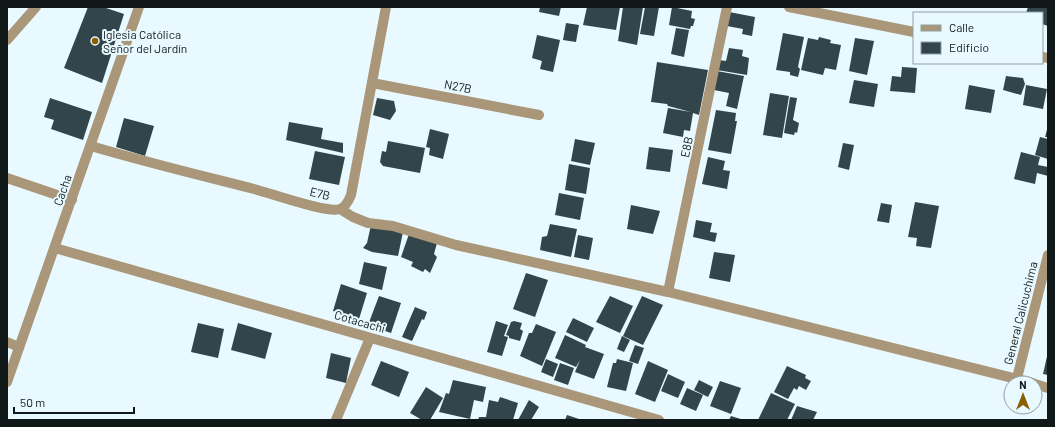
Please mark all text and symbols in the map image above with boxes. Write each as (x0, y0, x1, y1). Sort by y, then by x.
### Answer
legend (913, 12, 1043, 64)
text: Calle (949, 20, 974, 34)
place label: Iglesia Católica Señor del Jardín (103, 27, 187, 55)
marker: Iglesia Católica Señor del Jardín (90, 36, 100, 46)
text: Edificio (949, 40, 989, 54)
street label: N27B (443, 76, 473, 96)
street label: E8B (677, 135, 695, 159)
street label: Cacha (50, 173, 74, 207)
street label: E7B (308, 184, 332, 202)
street label: General Calicuchima (1000, 260, 1040, 366)
street label: Cotacachi (333, 307, 387, 335)
north arrow (1003, 375, 1043, 415)
text: N (1019, 378, 1027, 391)
scale bar (14, 389, 134, 415)
text: 50 m (20, 395, 45, 409)

